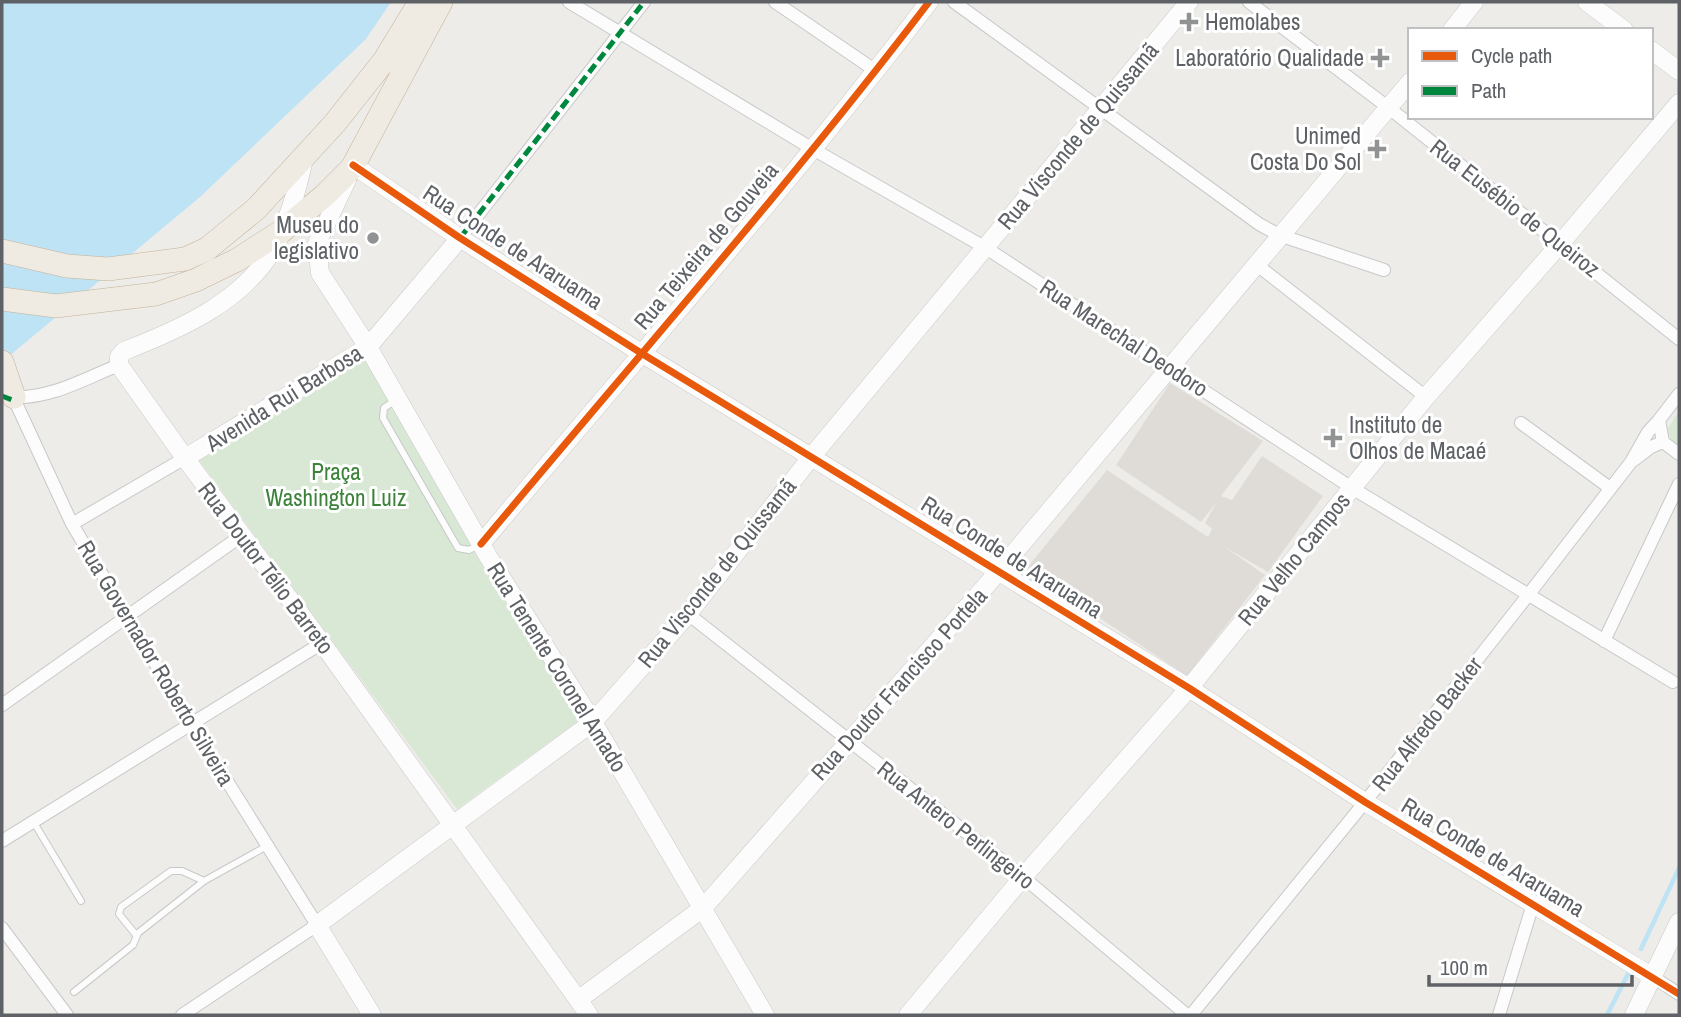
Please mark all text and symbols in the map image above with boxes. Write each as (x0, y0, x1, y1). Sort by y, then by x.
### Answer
place label: Hemolabes (1205, 6, 1300, 37)
marker: Hemolabes (1179, 12, 1199, 32)
legend (1408, 28, 1653, 119)
street label: Rua Visconde de Quissamã (990, 35, 1166, 236)
text: Cycle path (1471, 41, 1552, 70)
place label: Laboratório Qualidade (1175, 42, 1364, 73)
marker: Laboratório Qualidade (1370, 48, 1390, 68)
text: Path (1471, 76, 1506, 105)
place label: Unimed Costa Do Sol (1250, 120, 1361, 177)
street label: Rua Eusébio de Queiroz (1424, 131, 1607, 284)
marker: Unimed Costa Do Sol (1367, 139, 1387, 159)
street label: Rua Teixeira de Gouveia (626, 155, 785, 336)
street label: Rua Conde de Araruama (417, 177, 610, 317)
place label: Museu do legislativo (274, 209, 359, 266)
marker: Museu do legislativo (365, 230, 381, 246)
street label: Rua Marechal Deodoro (1034, 271, 1214, 404)
street label: Avenida Rui Barbosa (199, 337, 368, 459)
place label: Instituto de Olhos de Macaé (1349, 409, 1486, 466)
marker: Instituto de Olhos de Macaé (1323, 428, 1343, 448)
park label: Praça Washington Luiz (266, 456, 406, 513)
street label: Rua Visconde de Quissamã (630, 471, 803, 674)
street label: Rua Doutor Télio Barreto (191, 475, 341, 660)
street label: Rua Velho Campos (1230, 486, 1357, 632)
street label: Rua Conde de Araruama (916, 488, 1109, 625)
street label: Rua Governador Roberto Silveira (71, 534, 242, 792)
street label: Rua Tenente Coronel Amado (480, 556, 635, 778)
street label: Rua Doutor Francisco Portela (804, 580, 994, 787)
street label: Rua Alfredo Backer (1364, 650, 1489, 797)
street label: Rua Antero Perlingeiro (871, 753, 1041, 896)
street label: Rua Conde de Araruama (1396, 790, 1591, 924)
scale bar (1429, 944, 1632, 988)
text: 100 m (1440, 953, 1488, 982)

